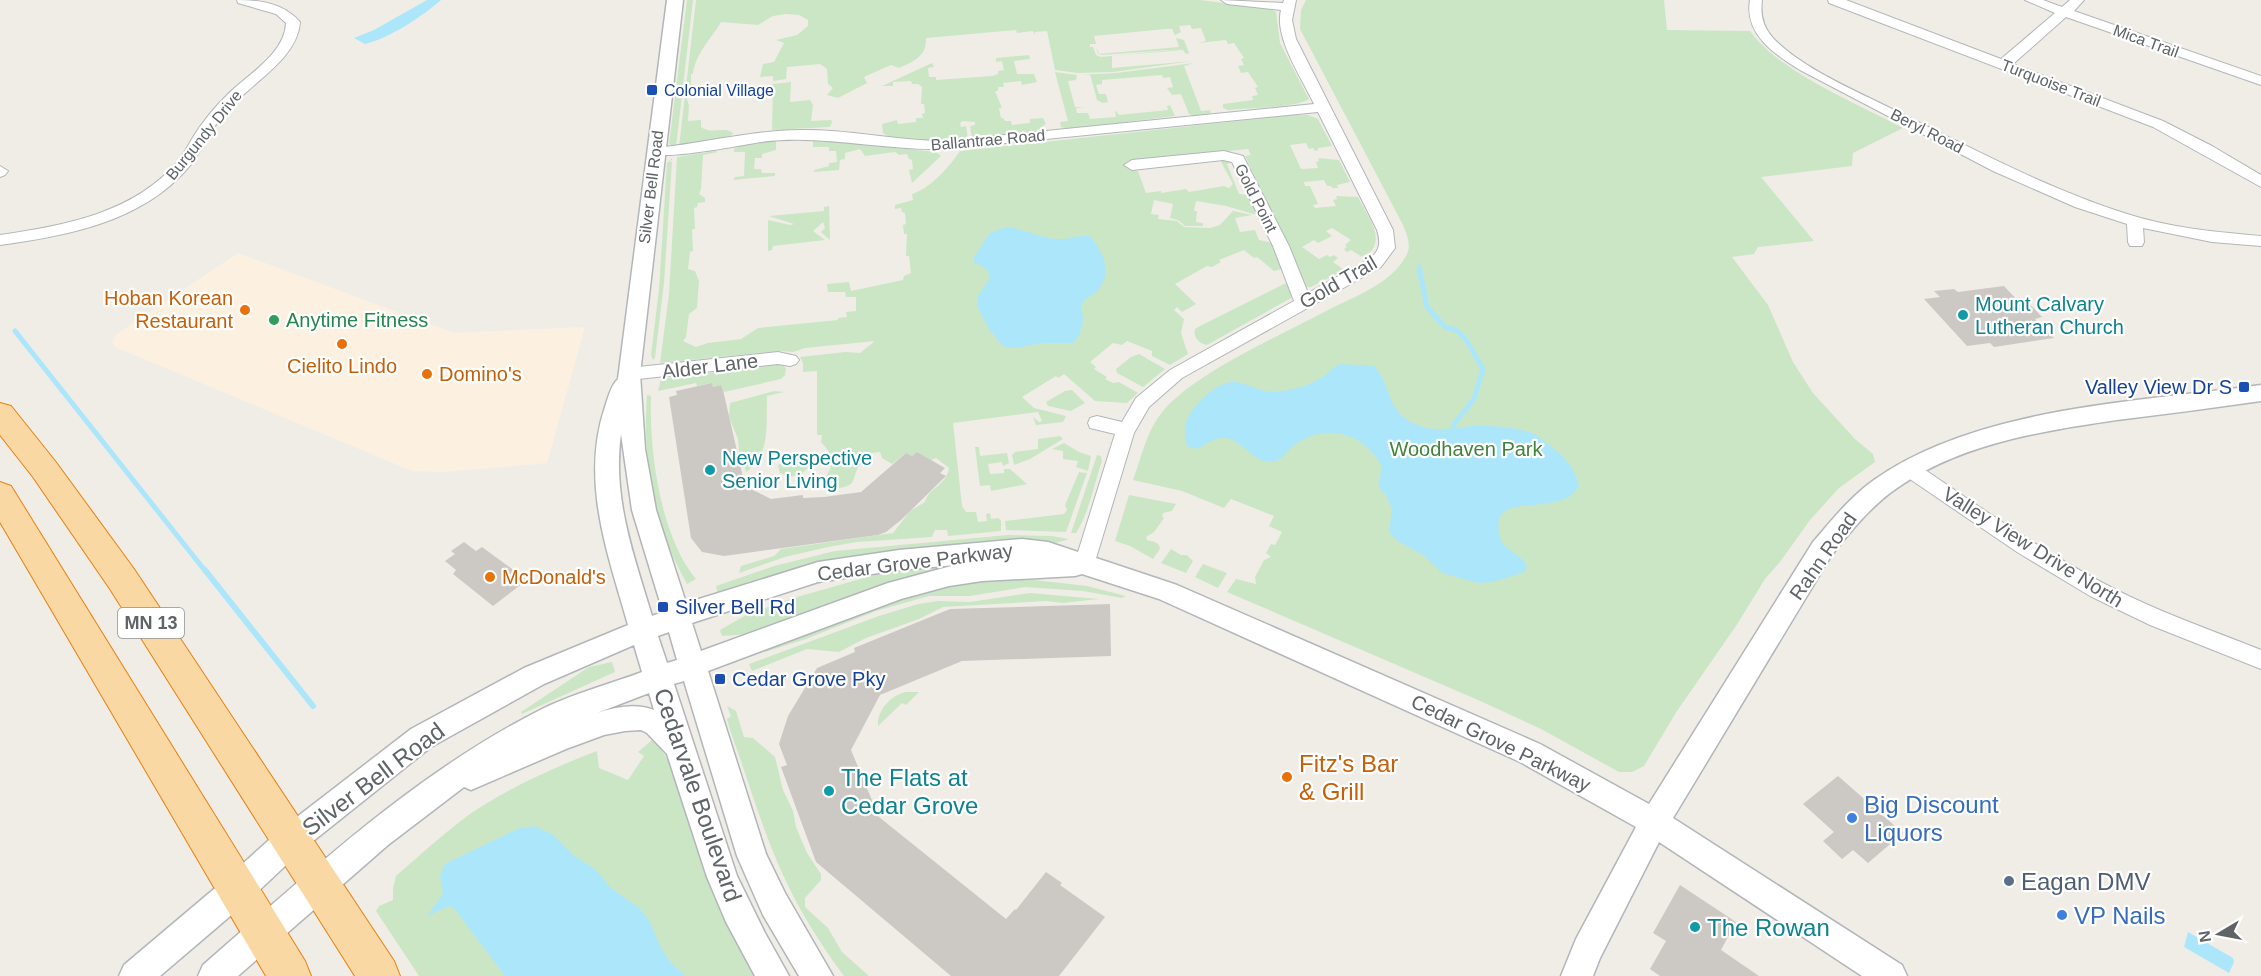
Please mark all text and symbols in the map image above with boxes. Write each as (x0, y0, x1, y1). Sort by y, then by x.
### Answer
street label: Mica Trail (2111, 21, 2181, 61)
street label: Turquoise Trail (1999, 56, 2103, 110)
place label: Colonial Village (664, 82, 774, 99)
marker: Colonial Village (645, 83, 659, 97)
street label: Burgundy Drive (163, 87, 245, 183)
street label: Beryl Road (1888, 105, 1966, 157)
street label: Ballantrae Road (930, 127, 1046, 153)
street label: Silver Bell Road (636, 129, 666, 245)
street label: Gold Point (1231, 161, 1281, 236)
street label: Gold Trail (1295, 251, 1381, 313)
place label: Hoban Korean Restaurant (104, 287, 233, 332)
place label: Mount Calvary Lutheran Church (1975, 293, 2124, 338)
marker: Hoban Korean Restaurant (238, 303, 252, 317)
marker: Mount Calvary Lutheran Church (1956, 308, 1970, 322)
place label: Anytime Fitness (286, 309, 428, 331)
marker: Anytime Fitness (267, 313, 281, 327)
marker: Cielito Lindo (335, 337, 349, 351)
street label: Alder Lane (661, 349, 759, 383)
place label: Cielito Lindo (287, 355, 397, 377)
place label: Domino's (439, 363, 522, 385)
marker: Domino's (420, 367, 434, 381)
place label: Valley View Dr S (2085, 376, 2232, 398)
marker: Valley View Dr S (2237, 380, 2251, 394)
park label: Woodhaven Park (1389, 438, 1544, 460)
place label: New Perspective Senior Living (722, 447, 872, 492)
marker: New Perspective Senior Living (703, 463, 717, 477)
street label: Valley View Drive North (1939, 482, 2127, 612)
street label: Rahn Road (1785, 508, 1861, 604)
street label: Cedar Grove Parkway (816, 539, 1014, 585)
place label: McDonald's (502, 566, 606, 588)
marker: McDonald's (483, 570, 497, 584)
place label: Silver Bell Rd (675, 596, 795, 618)
marker: Silver Bell Rd (656, 600, 670, 614)
road number: MN 13 (118, 608, 184, 638)
place label: Cedar Grove Pky (732, 668, 885, 690)
marker: Cedar Grove Pky (713, 672, 727, 686)
street label: Cedarvale Boulevard (649, 685, 747, 905)
street label: Cedar Grove Parkway (1408, 690, 1594, 796)
street label: Silver Bell Road (297, 717, 449, 841)
place label: Fitz's Bar & Grill (1299, 750, 1398, 805)
place label: The Flats at Cedar Grove (841, 764, 978, 819)
marker: Fitz's Bar & Grill (1280, 770, 1294, 784)
marker: The Flats at Cedar Grove (822, 784, 836, 798)
place label: Big Discount Liquors (1864, 791, 1999, 846)
marker: Big Discount Liquors (1845, 811, 1859, 825)
place label: Eagan DMV (2021, 868, 2150, 895)
marker: Eagan DMV (2002, 874, 2016, 888)
place label: VP Nails (2074, 902, 2166, 929)
north arrow (2189, 904, 2249, 964)
marker: VP Nails (2055, 908, 2069, 922)
place label: The Rowan (1707, 914, 1830, 941)
marker: The Rowan (1688, 920, 1702, 934)
text: N (2195, 929, 2214, 944)

